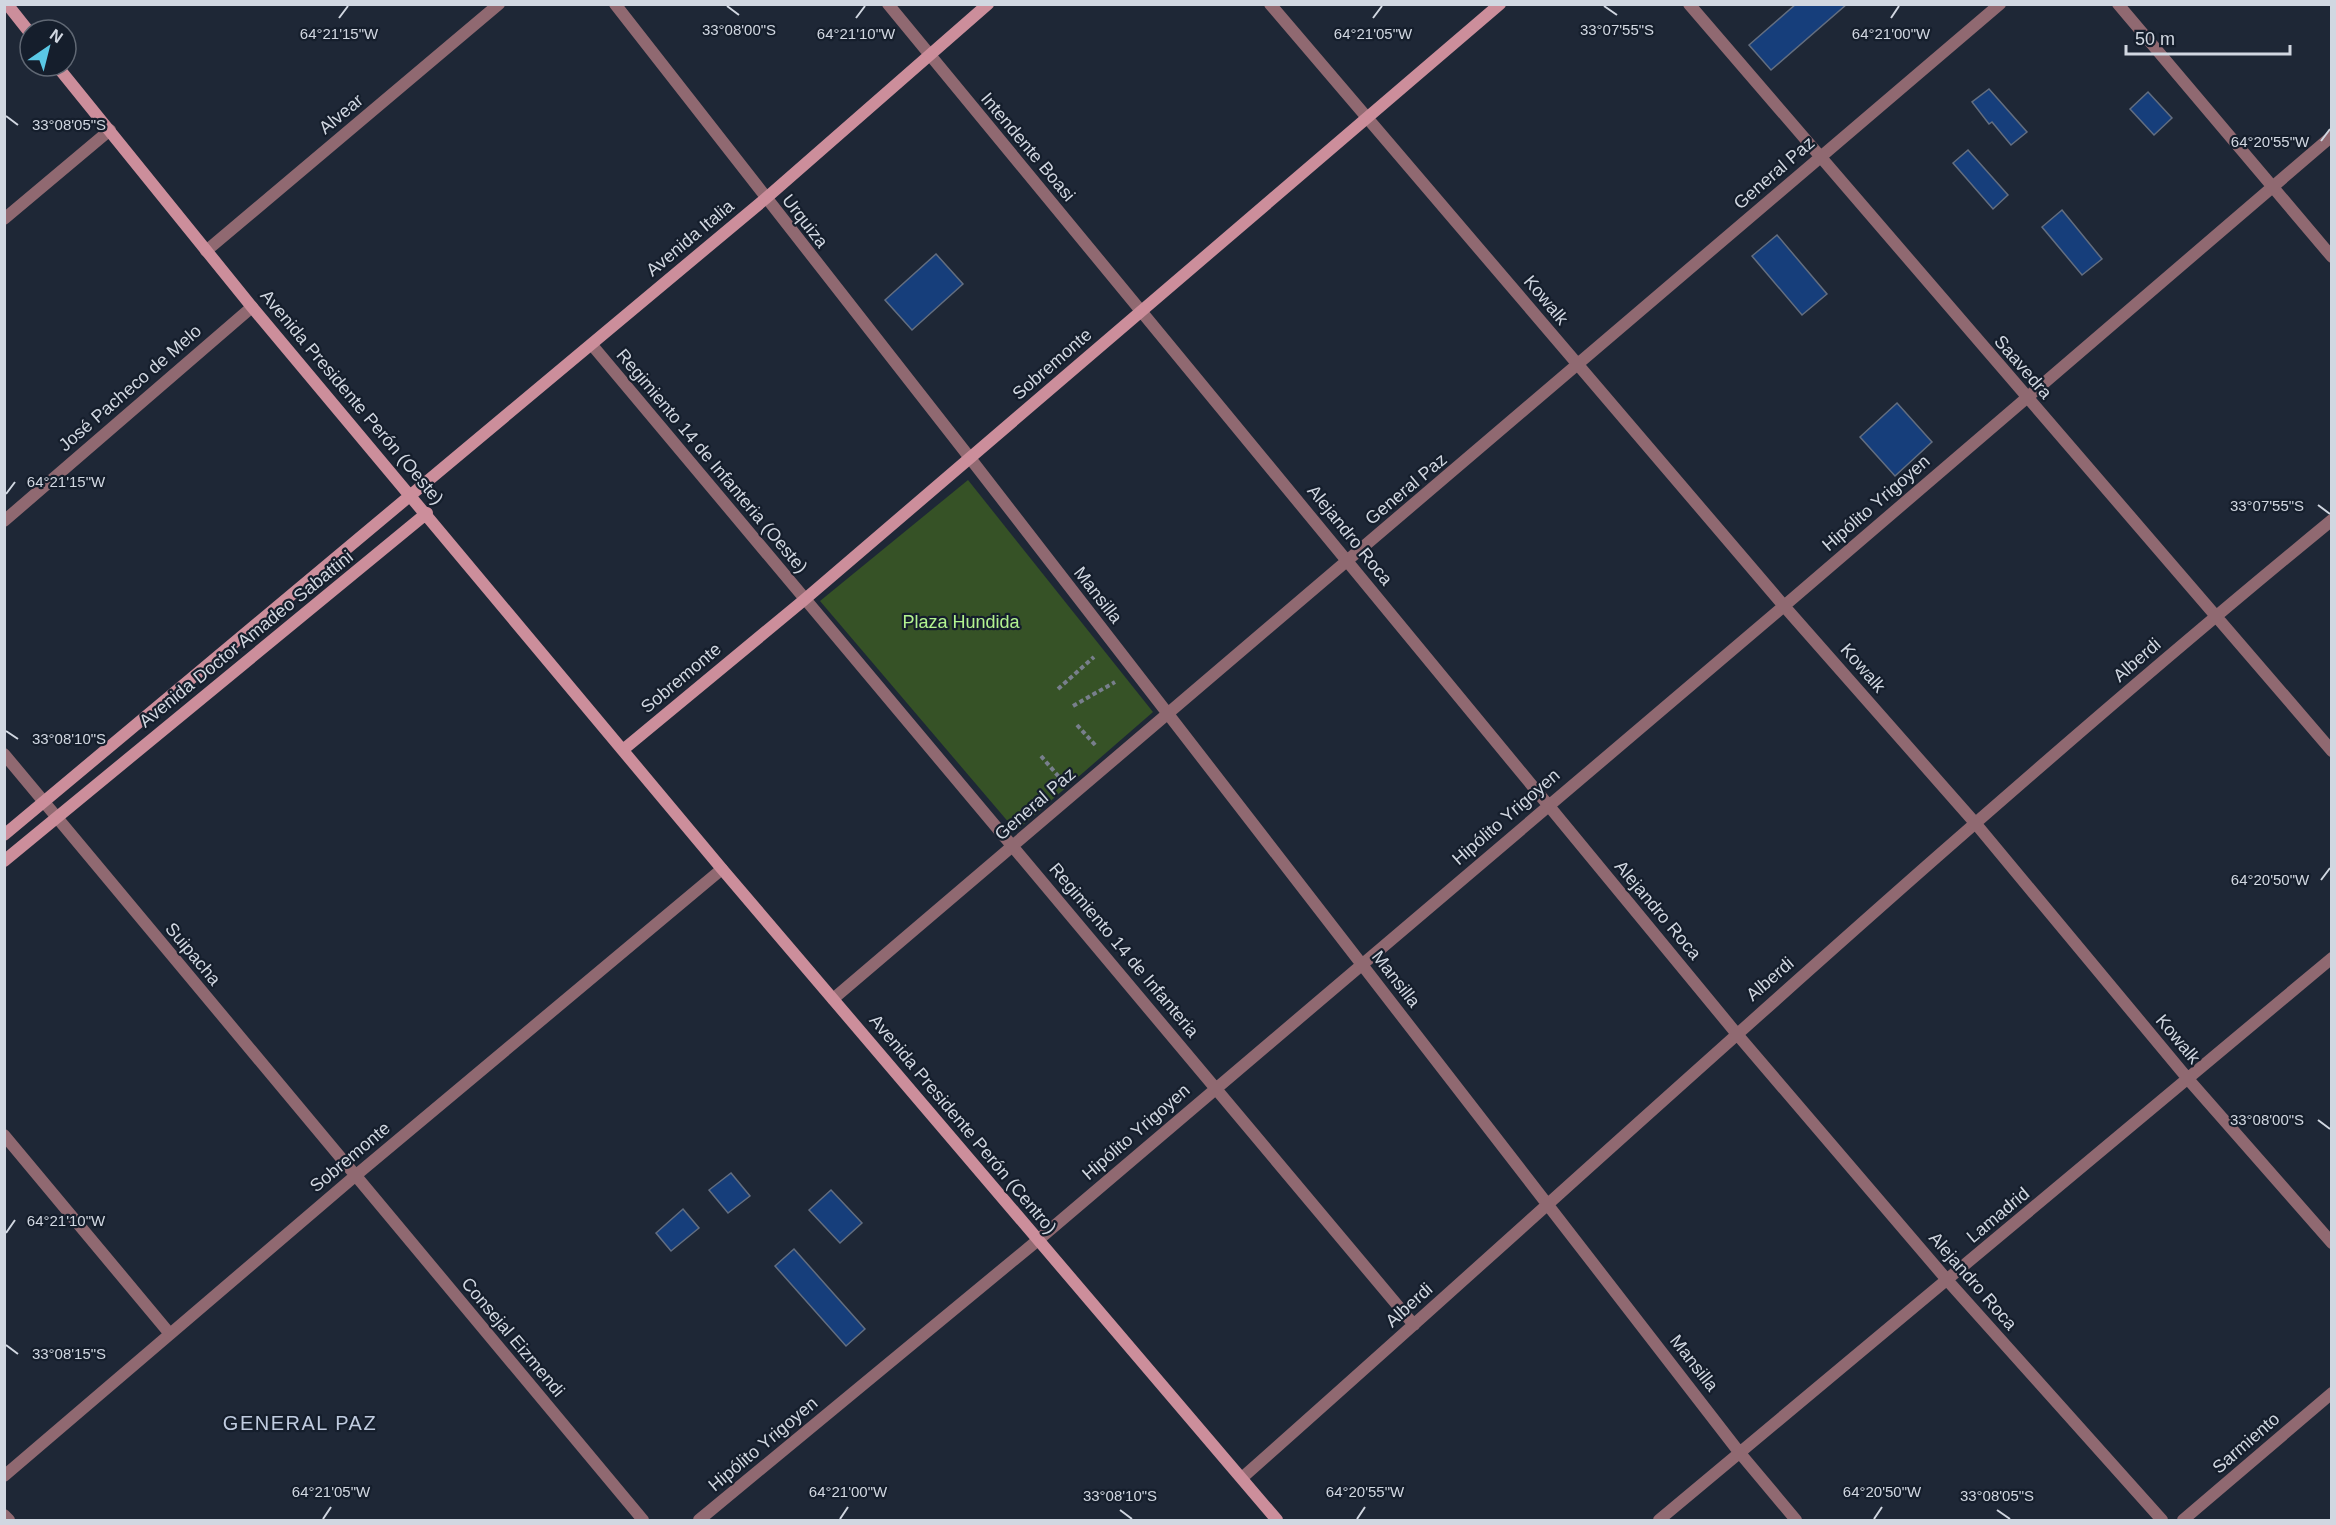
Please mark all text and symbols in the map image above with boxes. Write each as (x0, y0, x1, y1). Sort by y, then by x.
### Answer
north arrow (18, 18, 78, 78)
scale bar (2126, 18, 2290, 56)
text: 33°08'00"S (702, 21, 776, 38)
text: 33°07'55"S (1580, 21, 1654, 38)
text: 64°21'15"W (300, 25, 379, 42)
text: 64°21'10"W (817, 25, 896, 42)
text: 64°21'05"W (1334, 25, 1413, 42)
text: 64°21'00"W (1852, 25, 1931, 42)
text: N (47, 26, 66, 46)
text: 50 m (2135, 29, 2175, 49)
street label: Intendente Boasi (977, 89, 1079, 205)
street label: Alvear (315, 90, 367, 138)
text: 33°08'05"S (32, 116, 106, 133)
street label: General Paz (1730, 133, 1818, 213)
text: 64°20'55"W (2231, 133, 2310, 150)
street label: Urquiza (778, 190, 833, 252)
street label: Avenida Italia (642, 195, 738, 280)
street label: Kowalk (1520, 271, 1573, 329)
street label: Avenida Presidente Perón (Oeste) (256, 286, 448, 508)
street label: José Pacheco de Melo (55, 321, 205, 455)
street label: Sobremonte (1008, 324, 1096, 404)
street label: Saavedra (1990, 331, 2056, 403)
street label: Regimiento 14 de Infanteria (Oeste) (612, 345, 812, 577)
street label: General Paz (1361, 449, 1451, 529)
street label: Hipólito Yrigoyen (1818, 451, 1934, 555)
text: 64°21'15"W (27, 473, 106, 490)
street label: Alejandro Roca (1304, 481, 1397, 590)
text: 33°07'55"S (2230, 497, 2304, 514)
street label: Avenida Doctor Amadeo Sabattini (135, 547, 357, 731)
street label: Mansilla (1070, 563, 1127, 628)
park label: Plaza Hundida (902, 612, 1021, 632)
street label: Alberdi (2109, 634, 2165, 686)
street label: Sobremonte (637, 639, 725, 717)
street label: Kowalk (1836, 640, 1890, 697)
text: 33°08'10"S (32, 730, 106, 747)
street label: General Paz (991, 764, 1079, 844)
street label: Hipólito Yrigoyen (1448, 765, 1564, 869)
street label: Alejandro Roca (1611, 856, 1706, 964)
street label: Regimiento 14 de Infanteria (1045, 859, 1203, 1042)
text: 64°20'50"W (2231, 871, 2310, 888)
street label: Suipacha (161, 919, 225, 990)
street label: Mansilla (1368, 947, 1425, 1012)
street label: Alberdi (1742, 953, 1798, 1005)
street label: Avenida Presidente Perón (Centro) (865, 1010, 1061, 1238)
street label: Kowalk (2152, 1010, 2205, 1068)
street label: Hipólito Yrigoyen (1078, 1080, 1194, 1184)
text: 33°08'00"S (2230, 1111, 2304, 1128)
street label: Sobremonte (306, 1118, 394, 1196)
street label: Lamadrid (1963, 1183, 2033, 1247)
text: 64°21'10"W (27, 1212, 106, 1229)
street label: Alejandro Roca (1925, 1228, 2022, 1335)
street label: Consejal Eizmendi (457, 1273, 569, 1401)
street label: Alberdi (1381, 1279, 1437, 1331)
street label: Mansilla (1666, 1331, 1723, 1396)
text: 33°08'15"S (32, 1345, 106, 1362)
street label: Hipólito Yrigoyen (705, 1393, 821, 1495)
street label: Sarmiento (2208, 1409, 2284, 1477)
district label: GENERAL PAZ (223, 1412, 377, 1434)
text: 64°21'05"W (292, 1483, 371, 1500)
text: 64°21'00"W (809, 1483, 888, 1500)
text: 64°20'55"W (1326, 1483, 1405, 1500)
text: 64°20'50"W (1843, 1483, 1922, 1500)
text: 33°08'10"S (1083, 1487, 1157, 1504)
text: 33°08'05"S (1960, 1487, 2034, 1504)

